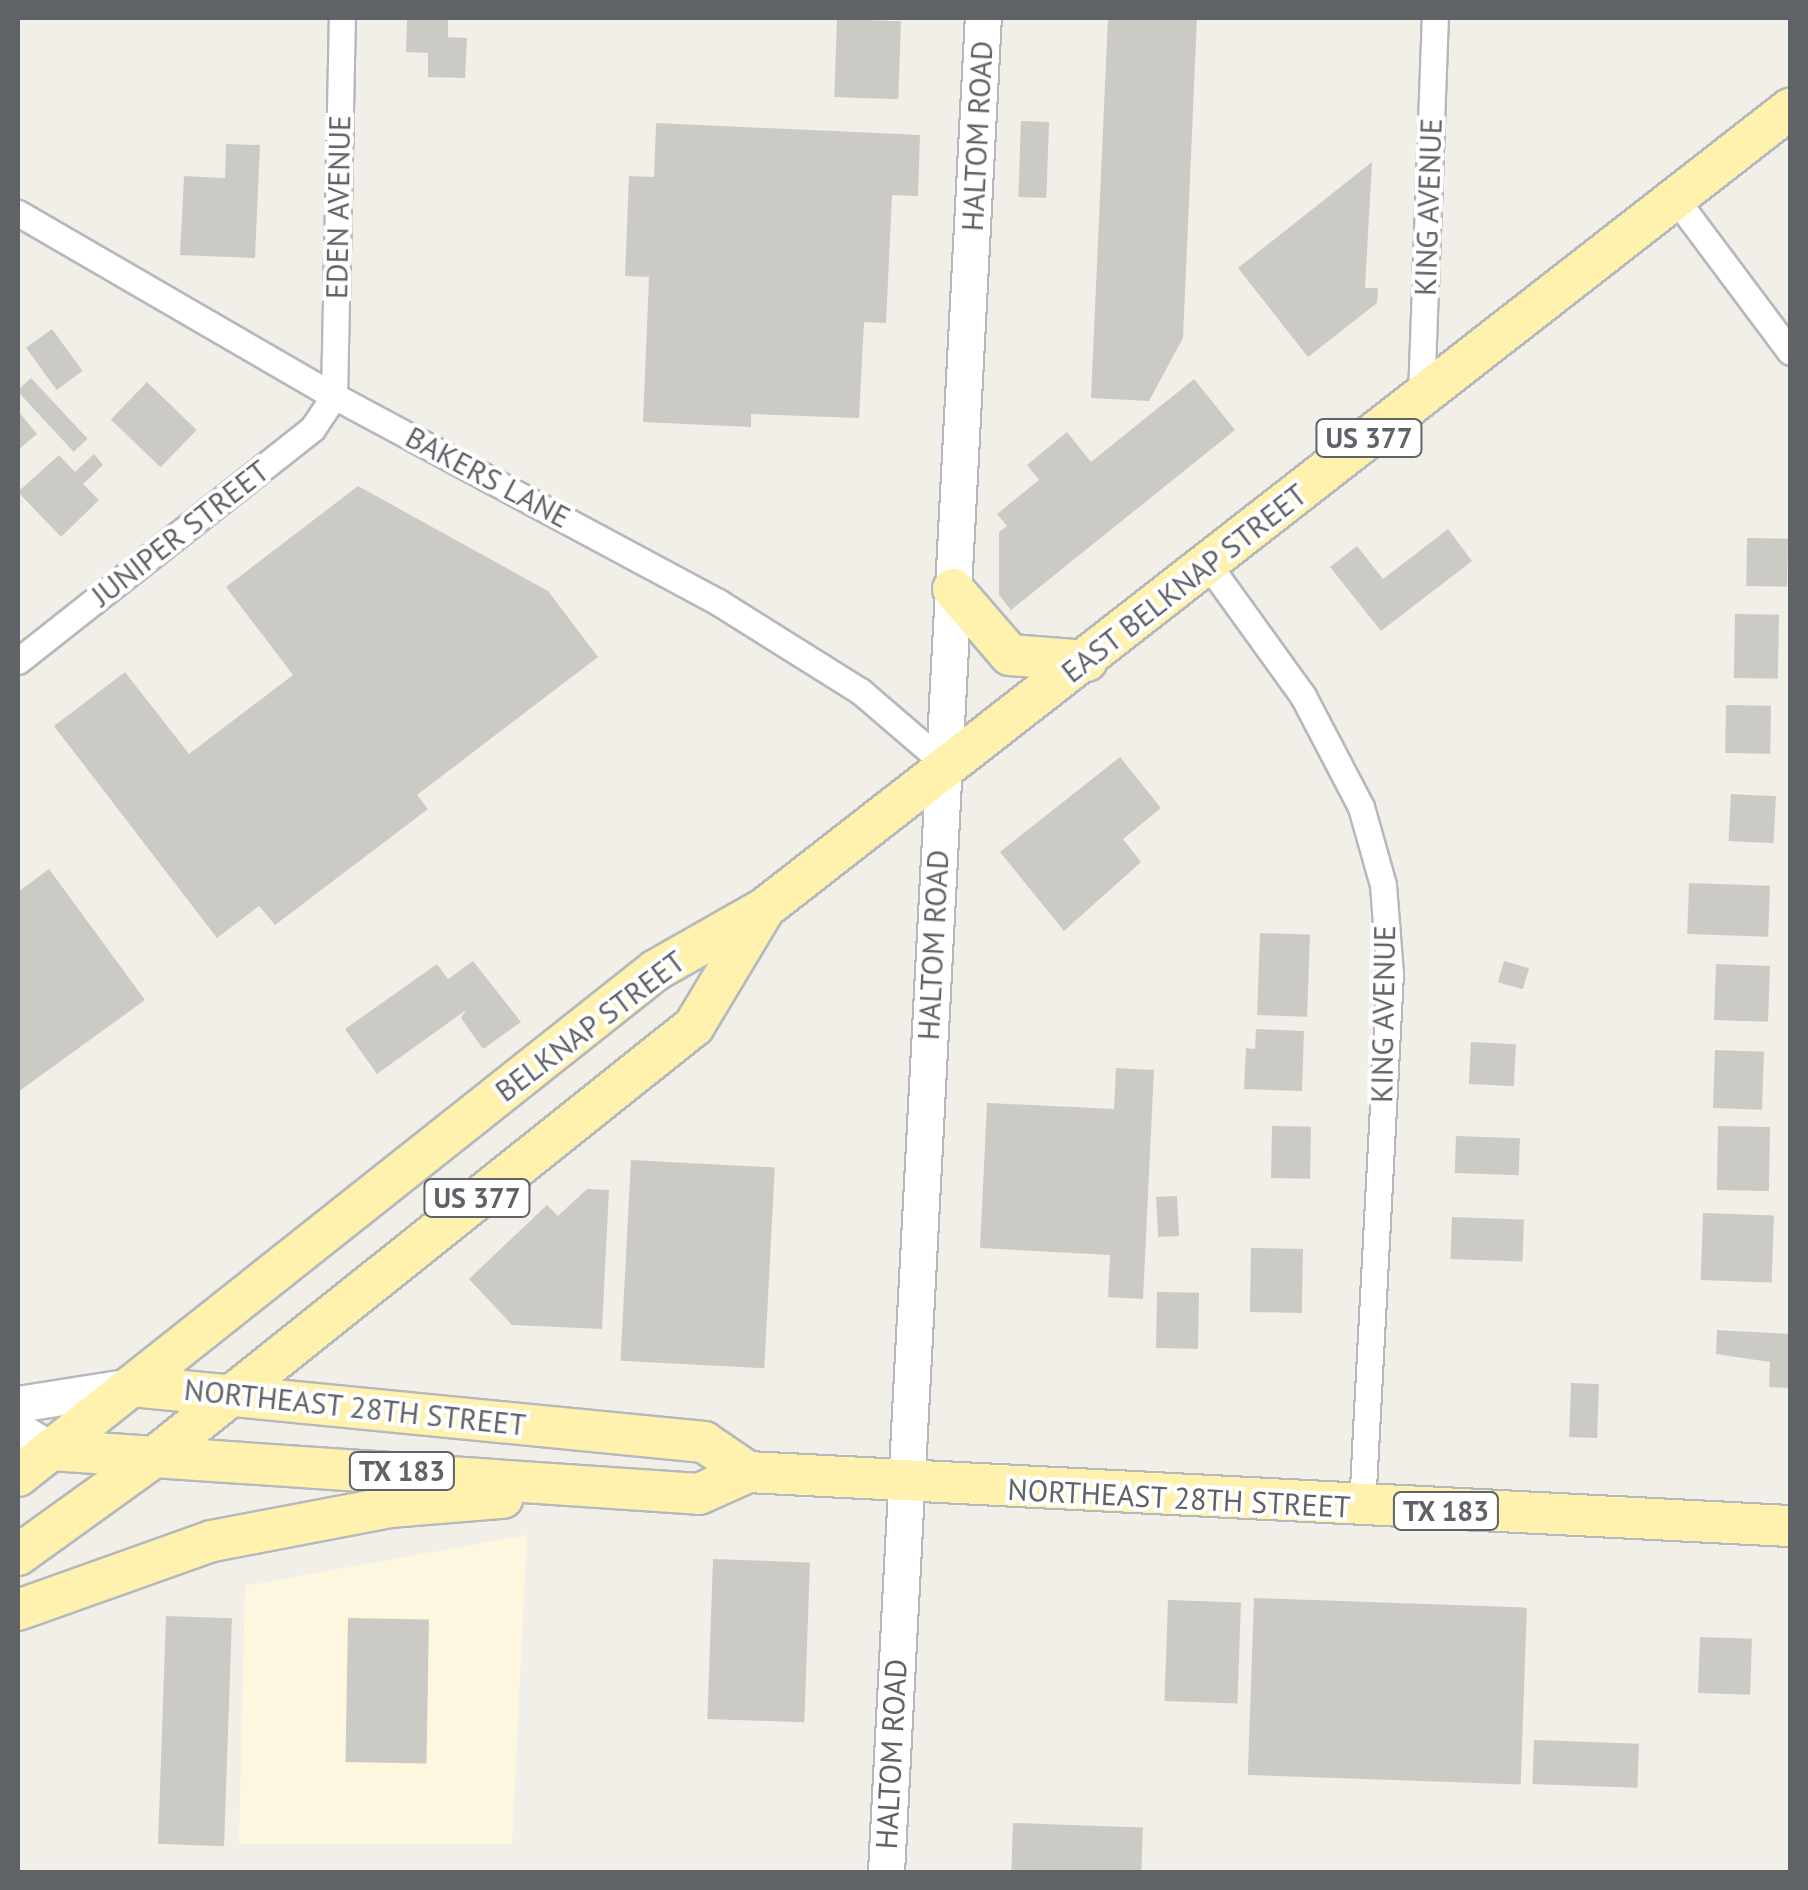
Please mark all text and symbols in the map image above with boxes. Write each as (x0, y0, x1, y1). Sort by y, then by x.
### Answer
street label: HALTOM ROAD (954, 40, 1000, 232)
street label: EDEN AVENUE (318, 114, 358, 300)
street label: KING AVENUE (1407, 117, 1449, 297)
road number: US 377 (1314, 415, 1424, 461)
street label: BAKERS LANE (400, 419, 576, 535)
street label: JUNIPER STREET (84, 453, 276, 613)
street label: EAST BELKNAP STREET (1053, 475, 1315, 691)
street label: HALTOM ROAD (910, 849, 956, 1041)
street label: KING AVENUE (1363, 924, 1403, 1104)
street label: BELKNAP STREET (488, 943, 692, 1109)
road number: US 377 (422, 1175, 532, 1221)
street label: NORTHEAST 28TH STREET (182, 1371, 528, 1443)
road number: TX 183 (347, 1448, 457, 1494)
street label: NORTHEAST 28TH STREET (1006, 1471, 1352, 1525)
road number: TX 183 (1391, 1488, 1501, 1534)
street label: HALTOM ROAD (868, 1658, 914, 1850)

